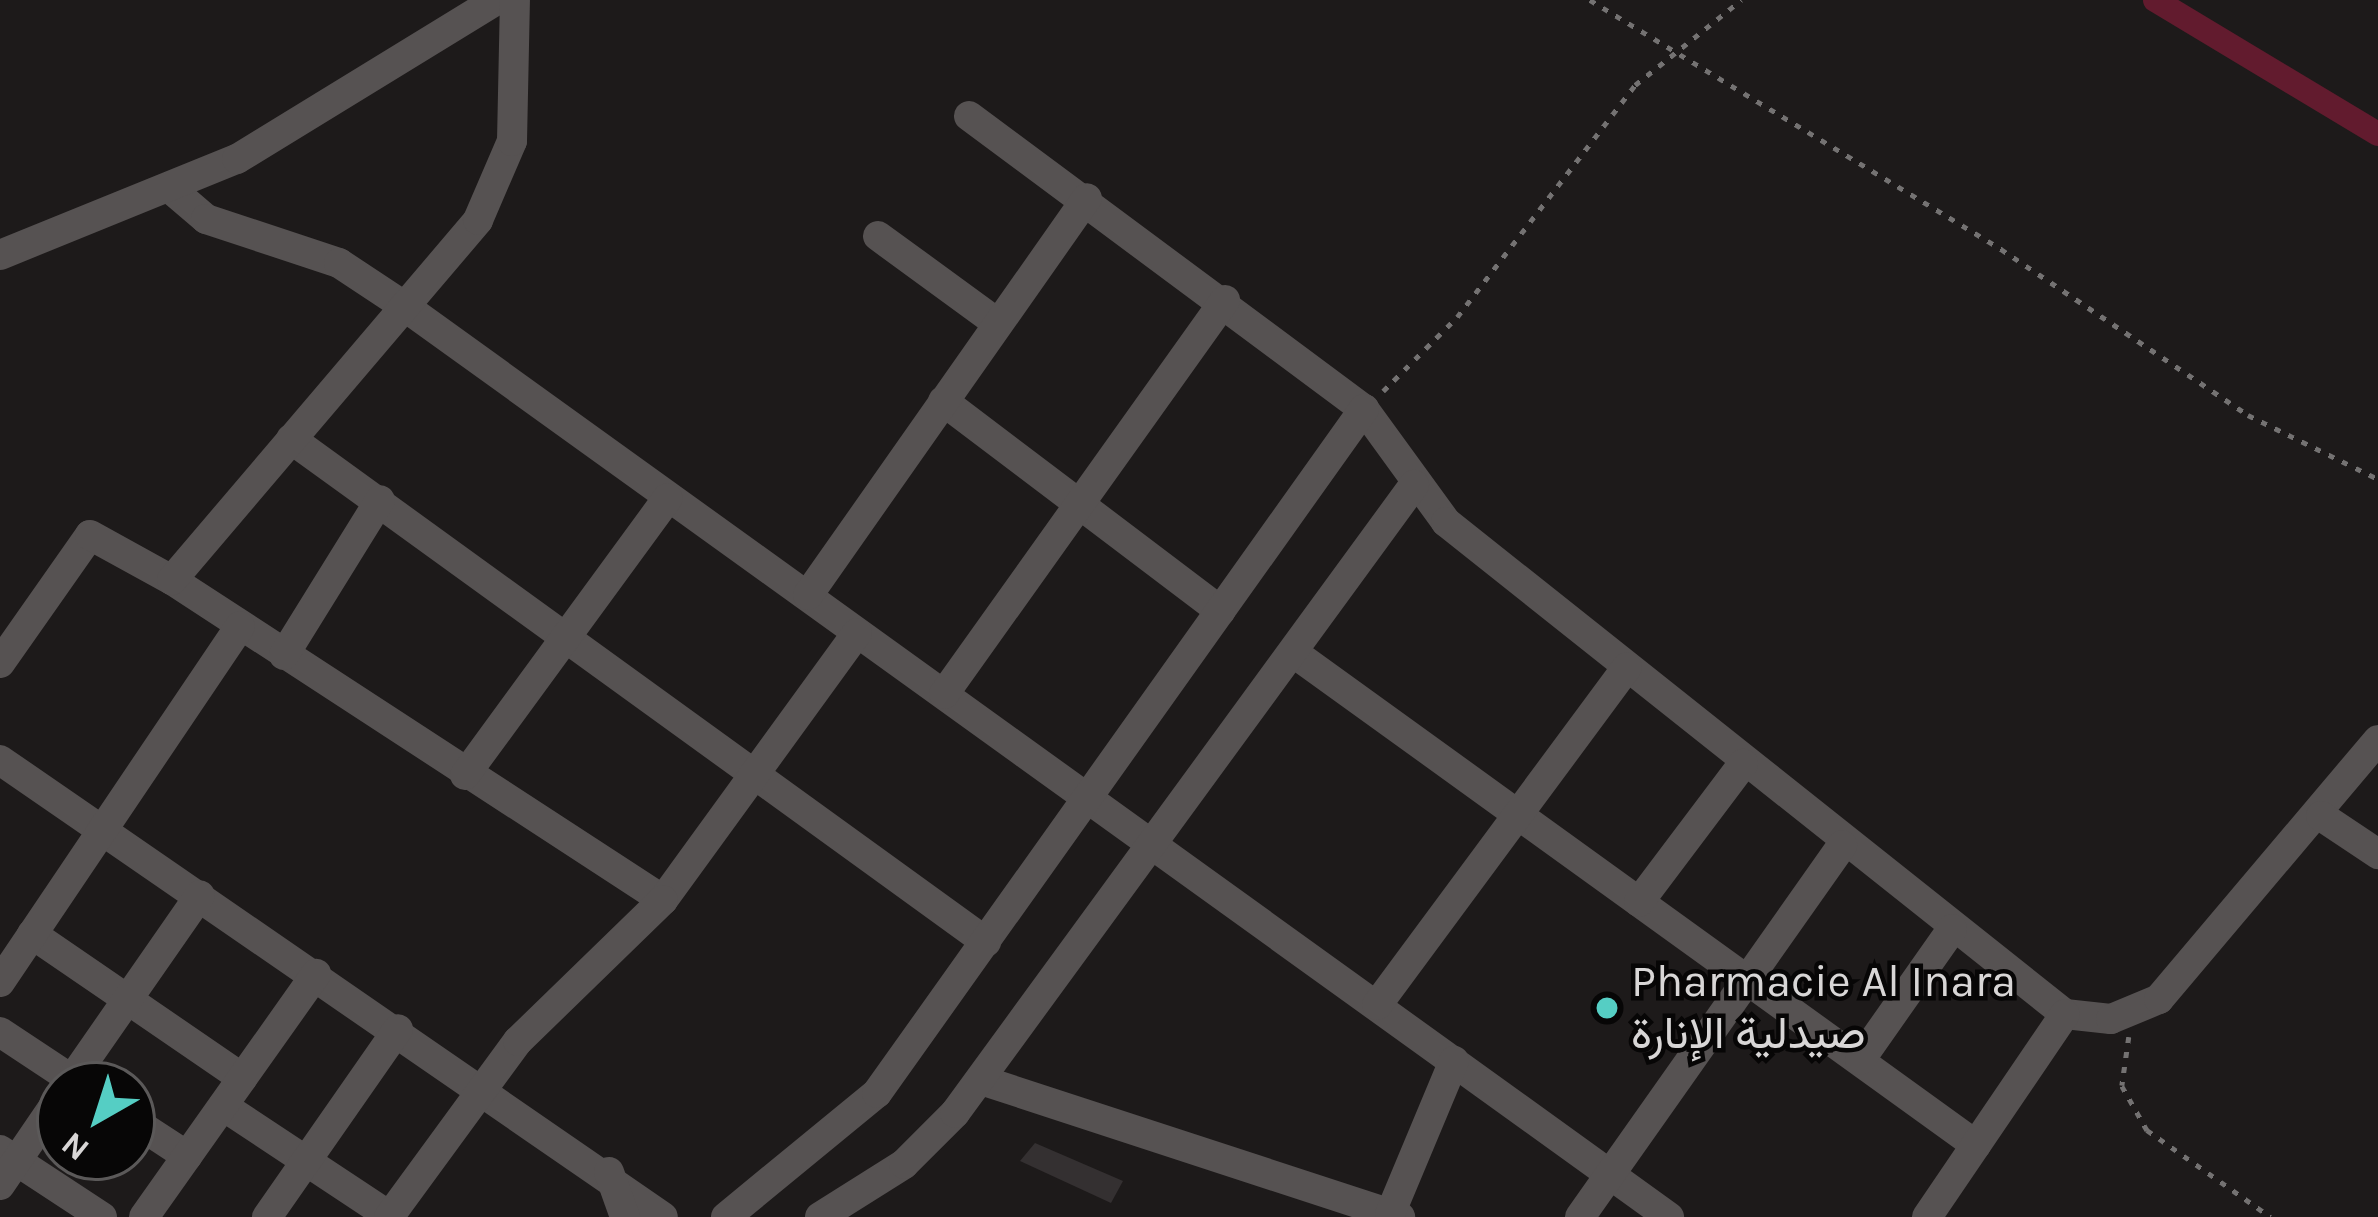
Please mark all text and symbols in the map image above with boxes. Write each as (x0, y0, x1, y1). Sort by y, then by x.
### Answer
place label: Pharmacie Al Inara صيدلية الإنارة (1631, 955, 2016, 1061)
marker: Pharmacie Al Inara صيدلية الإنارة (1594, 995, 1620, 1021)
north arrow (36, 1061, 156, 1181)
text: N (54, 1124, 96, 1169)

